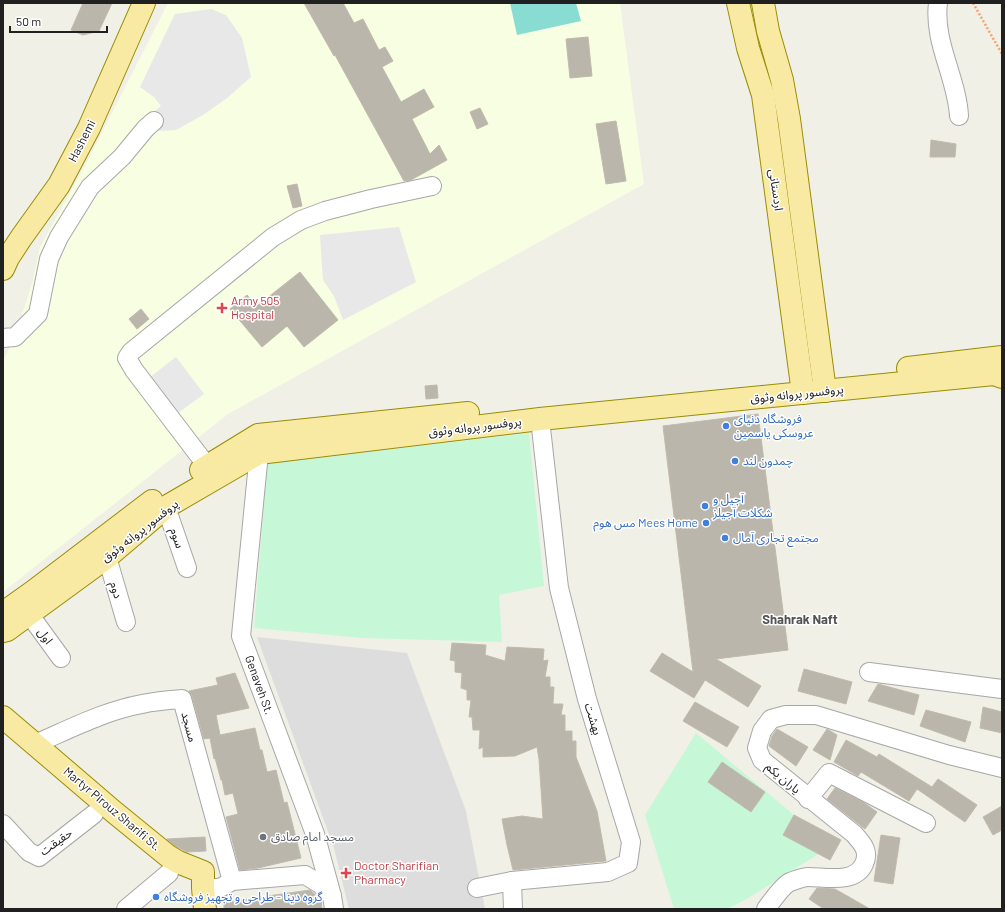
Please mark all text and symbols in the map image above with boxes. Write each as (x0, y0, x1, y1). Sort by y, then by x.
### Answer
scale bar (10, 8, 107, 34)
text: 50 m (16, 14, 41, 28)
street label: Hashemi (65, 117, 98, 164)
street label: اردستانی (766, 168, 787, 212)
place label: Army 505 Hospital (231, 293, 280, 321)
marker: Army 505 Hospital (216, 302, 228, 314)
street label: پروفسور پروانه وثوق (750, 381, 844, 407)
place label: فروشگاه دنیای عروسکی یاسمین (734, 411, 814, 440)
street label: پروفسور پروانه وثوق (428, 413, 522, 441)
marker: فروشگاه دنیای عروسکی یاسمین (721, 421, 731, 431)
place label: چمدون لند (743, 453, 793, 469)
marker: چمدون لند (730, 456, 740, 466)
place label: آجیل و شکلات آجیلز (712, 491, 773, 520)
street label: پروفسور پروانه وثوق (98, 496, 182, 566)
marker: آجیل و شکلات آجیلز (700, 501, 710, 511)
place label: مس هوم Mees Home (593, 515, 698, 532)
marker: مس هوم Mees Home (701, 518, 711, 528)
street label: سوم (165, 526, 188, 551)
place label: مجتمع تجاری آمال (733, 530, 819, 547)
marker: مجتمع تجاری آمال (720, 533, 730, 543)
street label: دوم (105, 580, 126, 601)
district label: Shahrak Naft (762, 611, 838, 627)
street label: اول (34, 625, 56, 647)
street label: Genaveh St. (243, 653, 277, 716)
street label: بهشت (581, 701, 605, 737)
street label: مسجد (178, 710, 201, 744)
street label: یاران یکم (761, 759, 804, 798)
street label: Martyr Pirouz Sharifi St. (61, 763, 164, 853)
street label: حقیقت (37, 825, 75, 858)
place label: مسجد امام صادق (271, 829, 354, 846)
marker: مسجد امام صادق (258, 832, 268, 842)
place label: Doctor Sharifian Pharmacy (354, 858, 439, 886)
marker: Doctor Sharifian Pharmacy (341, 868, 351, 878)
place label: گروه دینا - طراحی و تجهیز فروشگاه (164, 889, 324, 904)
marker: گروه دینا - طراحی و تجهیز فروشگاه (151, 892, 161, 902)

